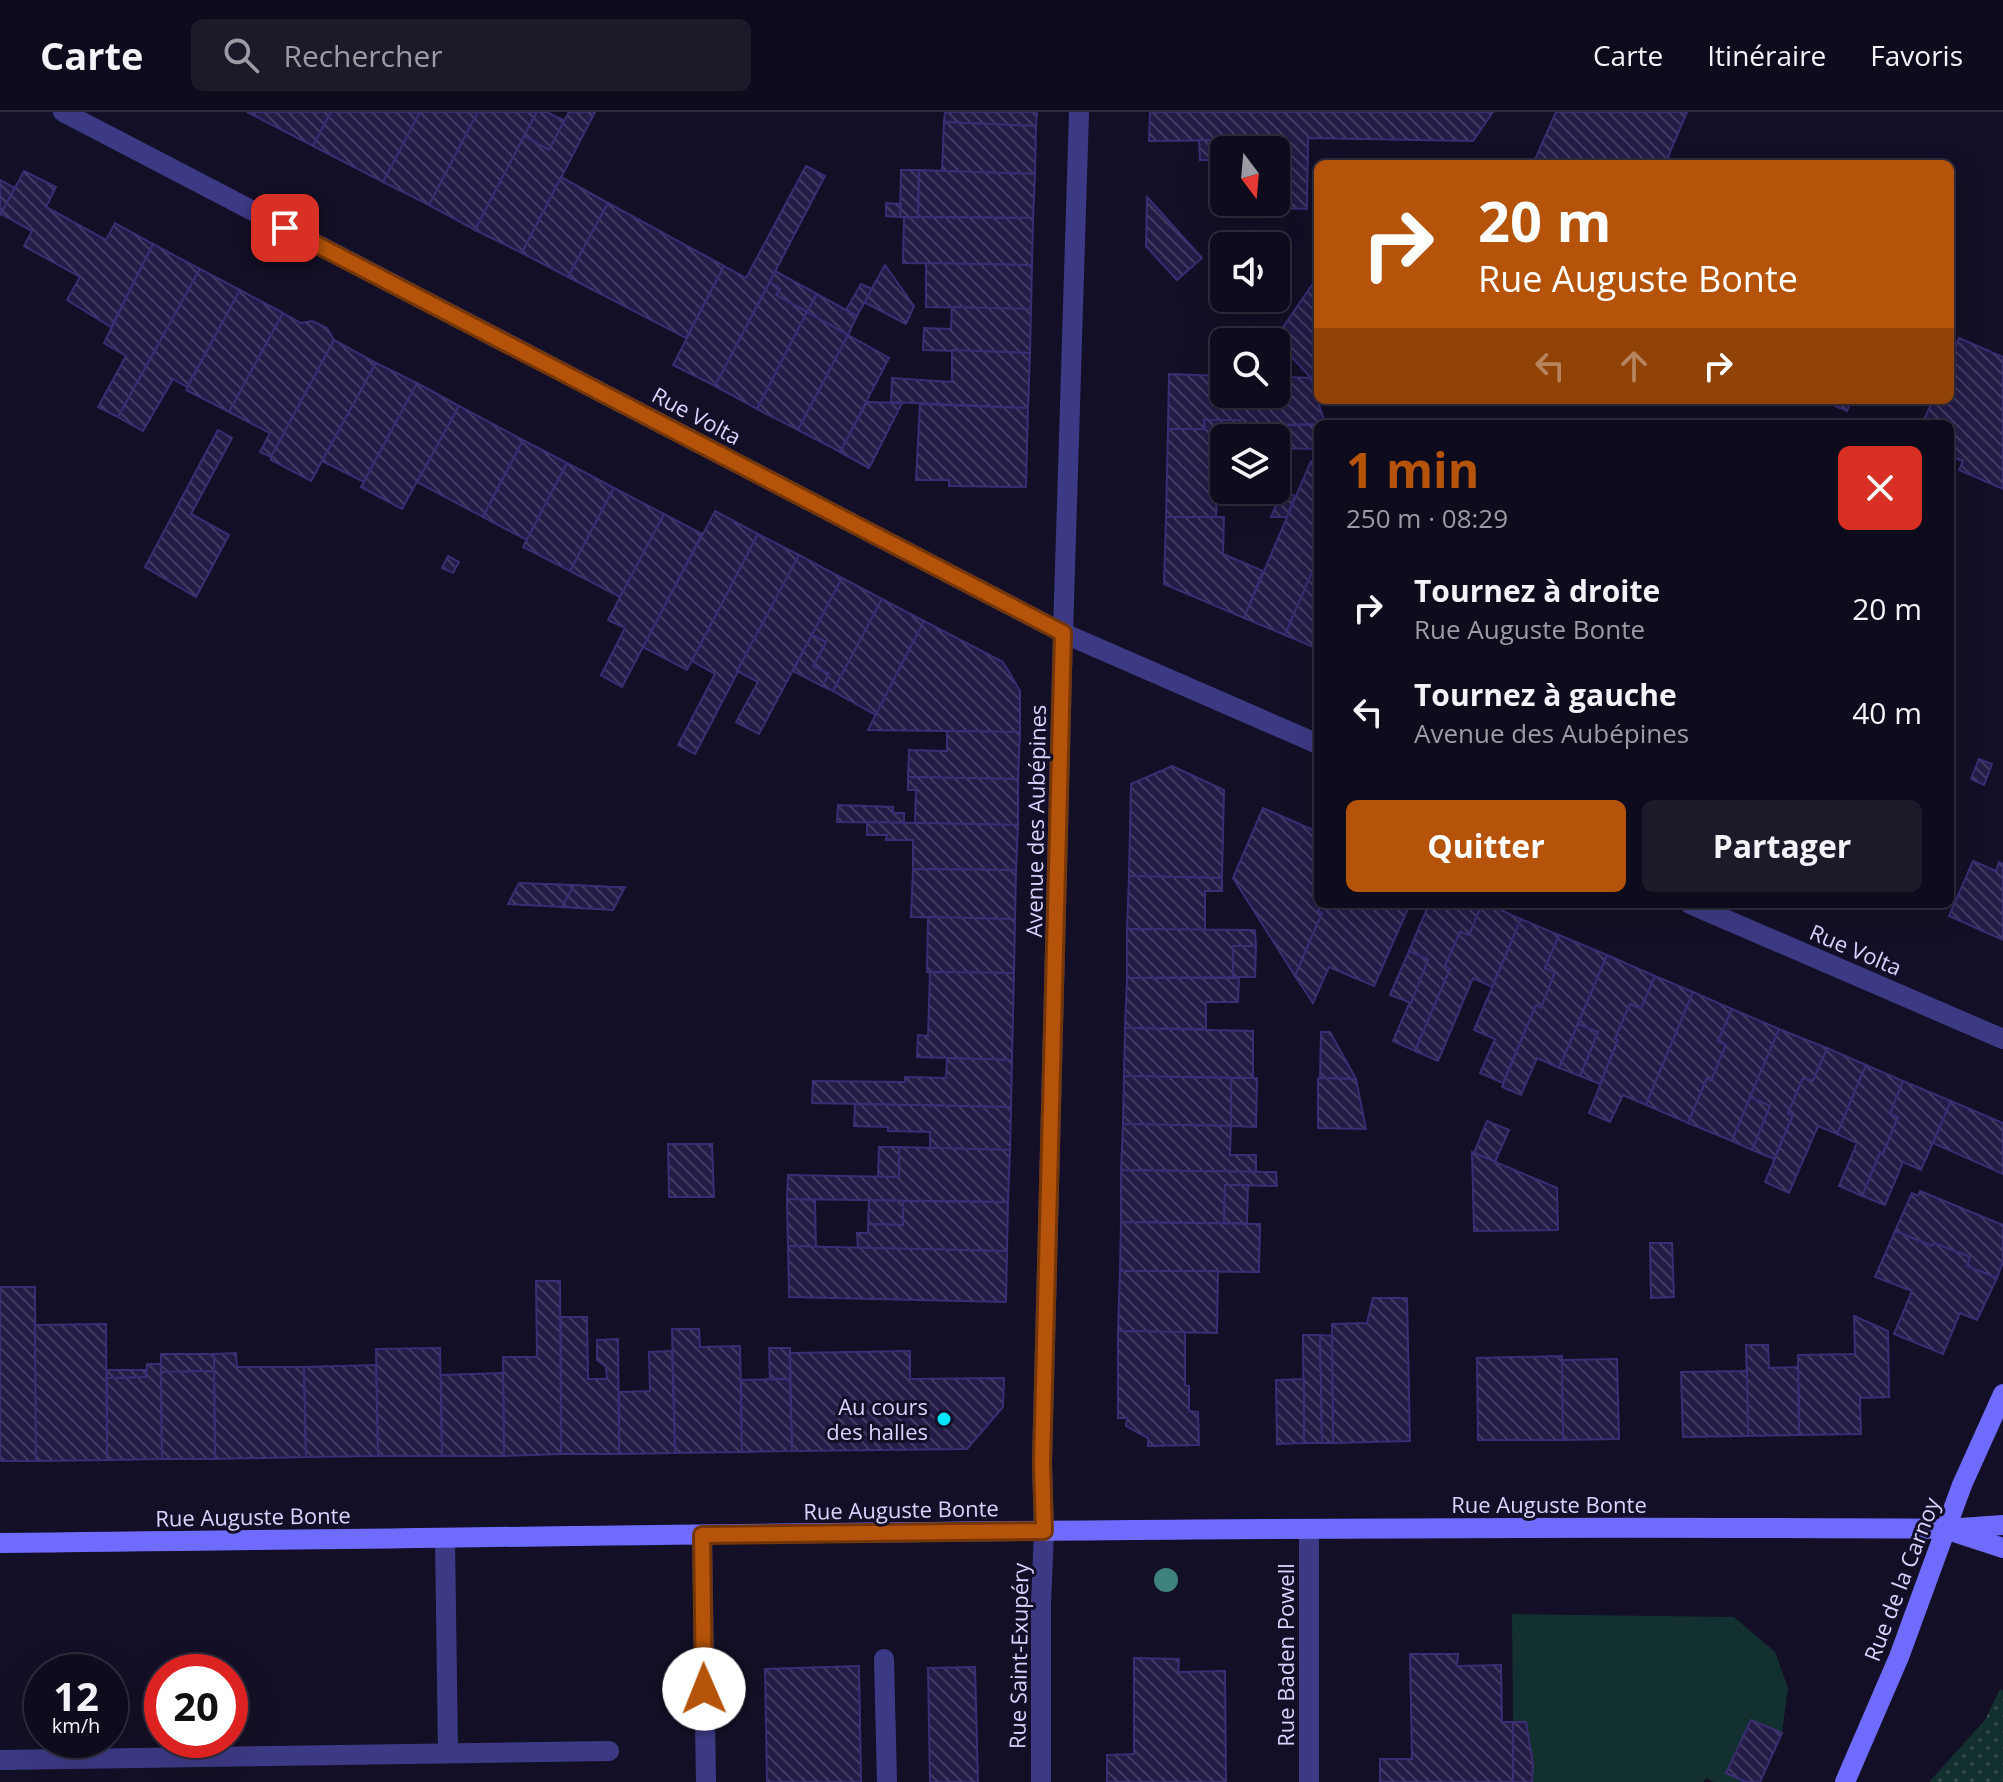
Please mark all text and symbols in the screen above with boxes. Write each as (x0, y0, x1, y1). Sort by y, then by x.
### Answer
search box (191, 19, 751, 91)
text: Carte (40, 29, 143, 81)
icon: search (219, 33, 263, 77)
text: Rechercher (283, 35, 443, 76)
text: Carte (1593, 36, 1663, 74)
text: Itinéraire (1707, 36, 1826, 74)
text: Favoris (1870, 36, 1963, 74)
north arrow (1210, 136, 1290, 216)
map controls (1210, 136, 1290, 504)
text: 20 m (1478, 182, 1612, 258)
icon: right (1346, 192, 1450, 296)
pin (251, 194, 319, 262)
icon: arrive (263, 206, 307, 250)
button: sound (1210, 232, 1290, 312)
text: Rue Auguste Bonte (1478, 254, 1798, 303)
button: search (1210, 328, 1290, 408)
icon: left (1528, 344, 1572, 388)
icon: ahead (1612, 344, 1656, 388)
icon: right (1696, 344, 1740, 388)
street label: Rue Volta (647, 379, 747, 451)
button: layers (1210, 424, 1290, 504)
text: 1 min (1346, 437, 1479, 502)
button: close (1838, 446, 1922, 530)
text: 250 m · 08:29 (1346, 500, 1508, 536)
text: Tournez à droite (1414, 570, 1660, 611)
icon: right (1346, 586, 1390, 630)
text: 20 m (1852, 588, 1922, 629)
text: Rue Auguste Bonte (1414, 611, 1645, 647)
text: Tournez à gauche (1414, 674, 1677, 715)
icon: left (1346, 690, 1390, 734)
text: 40 m (1852, 692, 1922, 733)
street label: Avenue des Aubépines (1018, 704, 1052, 938)
text: Avenue des Aubépines (1414, 715, 1689, 751)
button: Quitter (1346, 800, 1626, 892)
button: Partager (1642, 800, 1922, 892)
street label: Rue Volta (1805, 916, 1907, 982)
place label: Au cours des halles (826, 1391, 928, 1446)
marker: Au cours des halles (935, 1410, 953, 1428)
street label: Rue Auguste Bonte (1451, 1489, 1647, 1519)
street label: Rue Auguste Bonte (803, 1492, 999, 1526)
street label: Rue de la Carnoy (1856, 1492, 1946, 1665)
street label: Rue Auguste Bonte (155, 1499, 351, 1533)
street label: Rue Saint-Exupéry (1001, 1562, 1035, 1749)
street label: Rue Baden Powell (1270, 1563, 1300, 1747)
position arrow (662, 1647, 746, 1731)
speed limit sign: 20 (144, 1654, 248, 1758)
text: 12 (53, 1668, 99, 1723)
text: km/h (52, 1712, 100, 1739)

